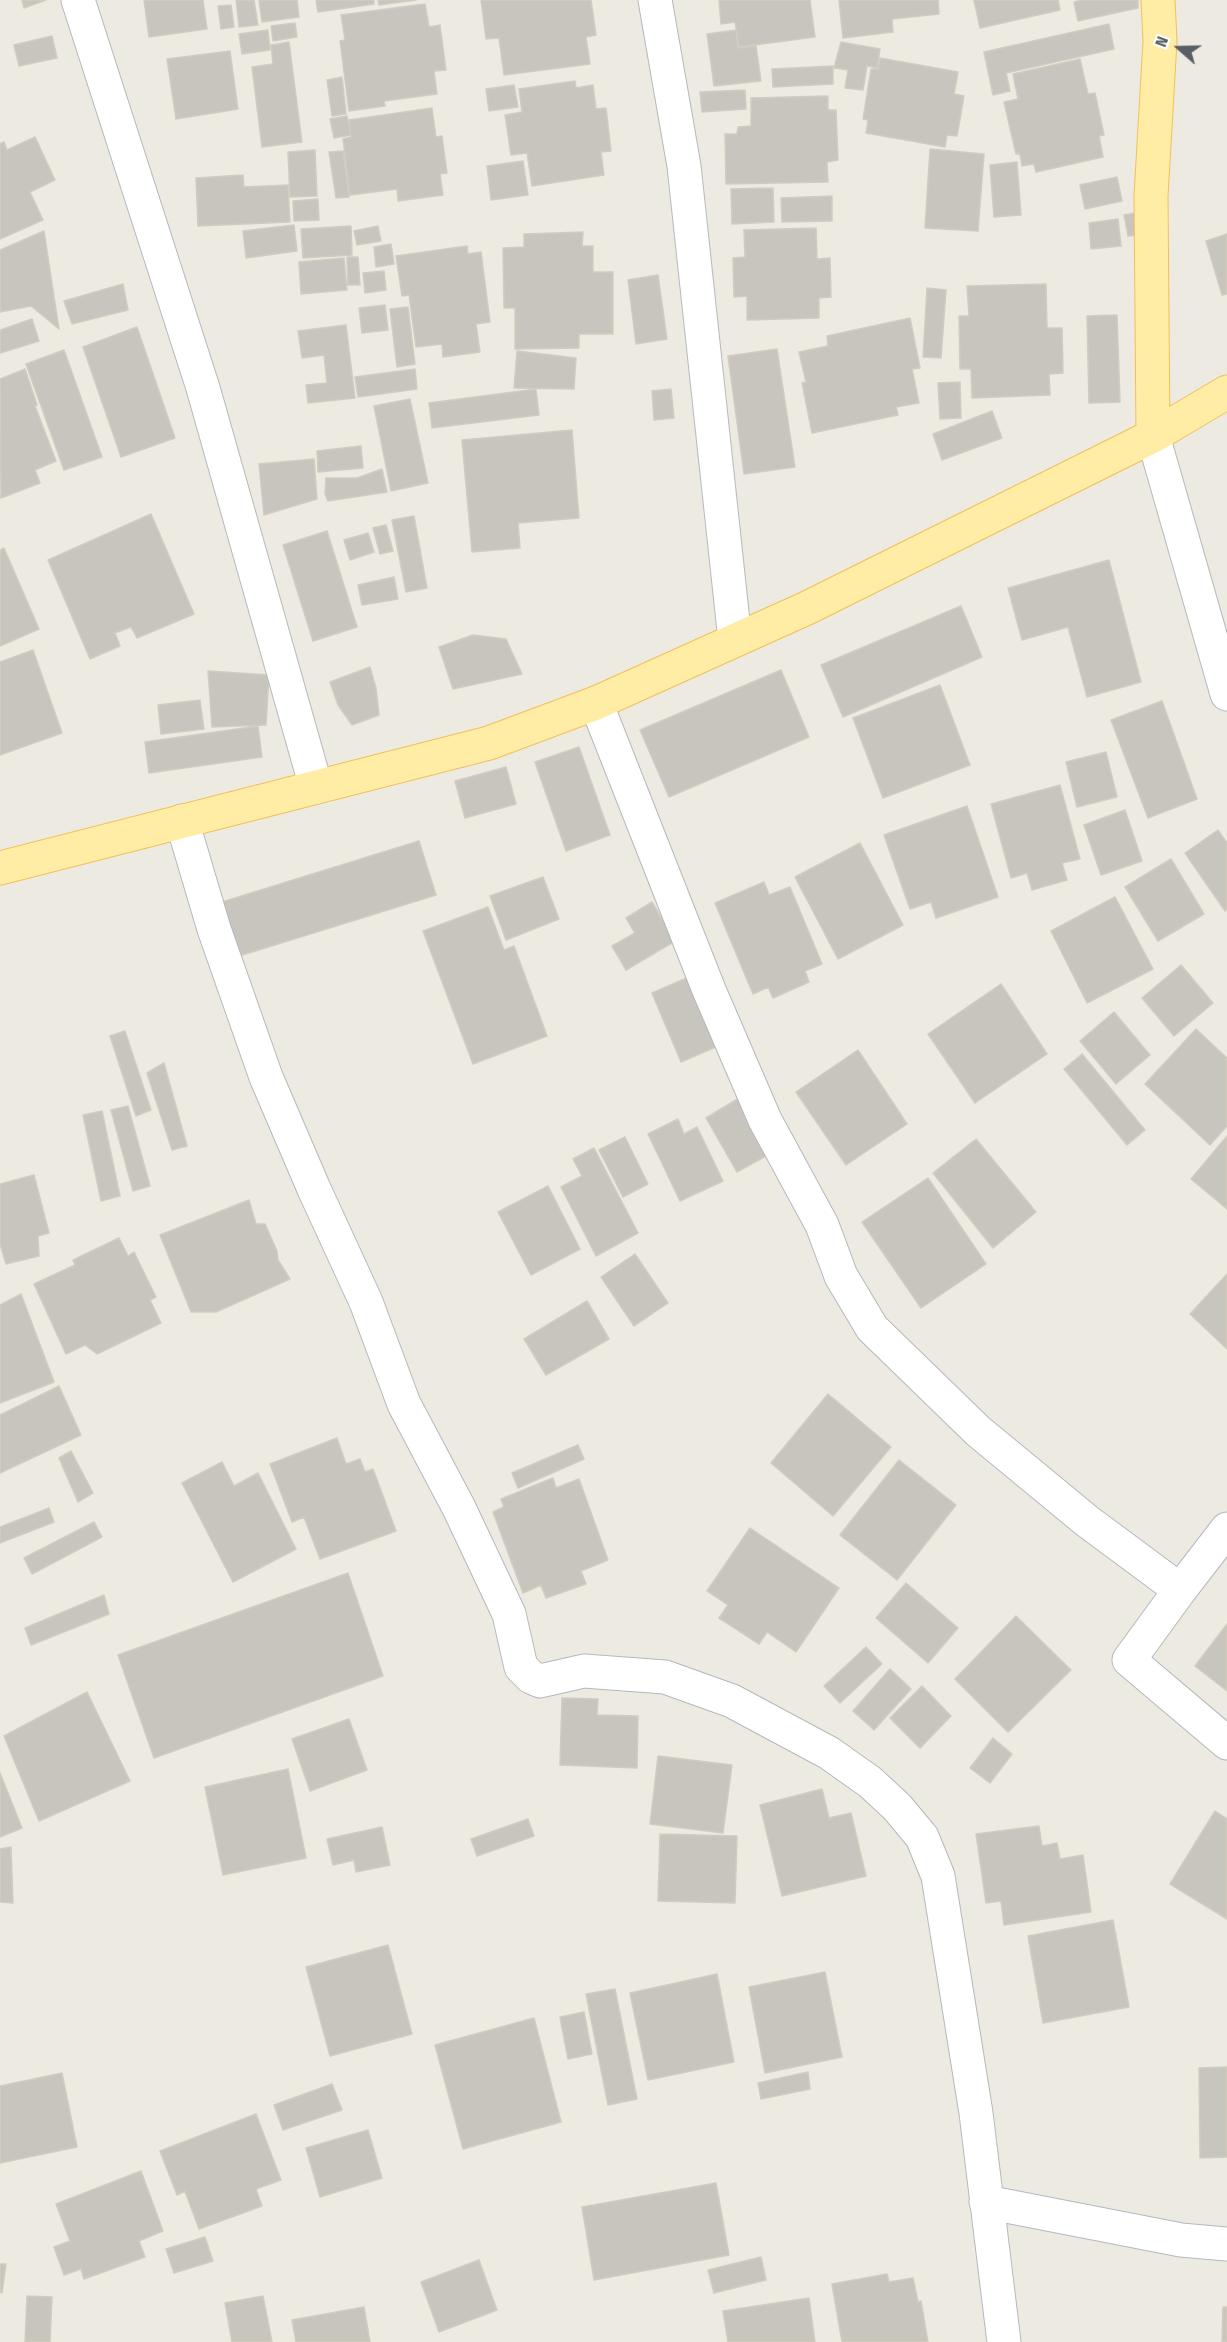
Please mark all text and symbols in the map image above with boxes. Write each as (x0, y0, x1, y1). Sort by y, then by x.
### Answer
north arrow (1149, 18, 1209, 78)
text: N (1151, 34, 1172, 49)

